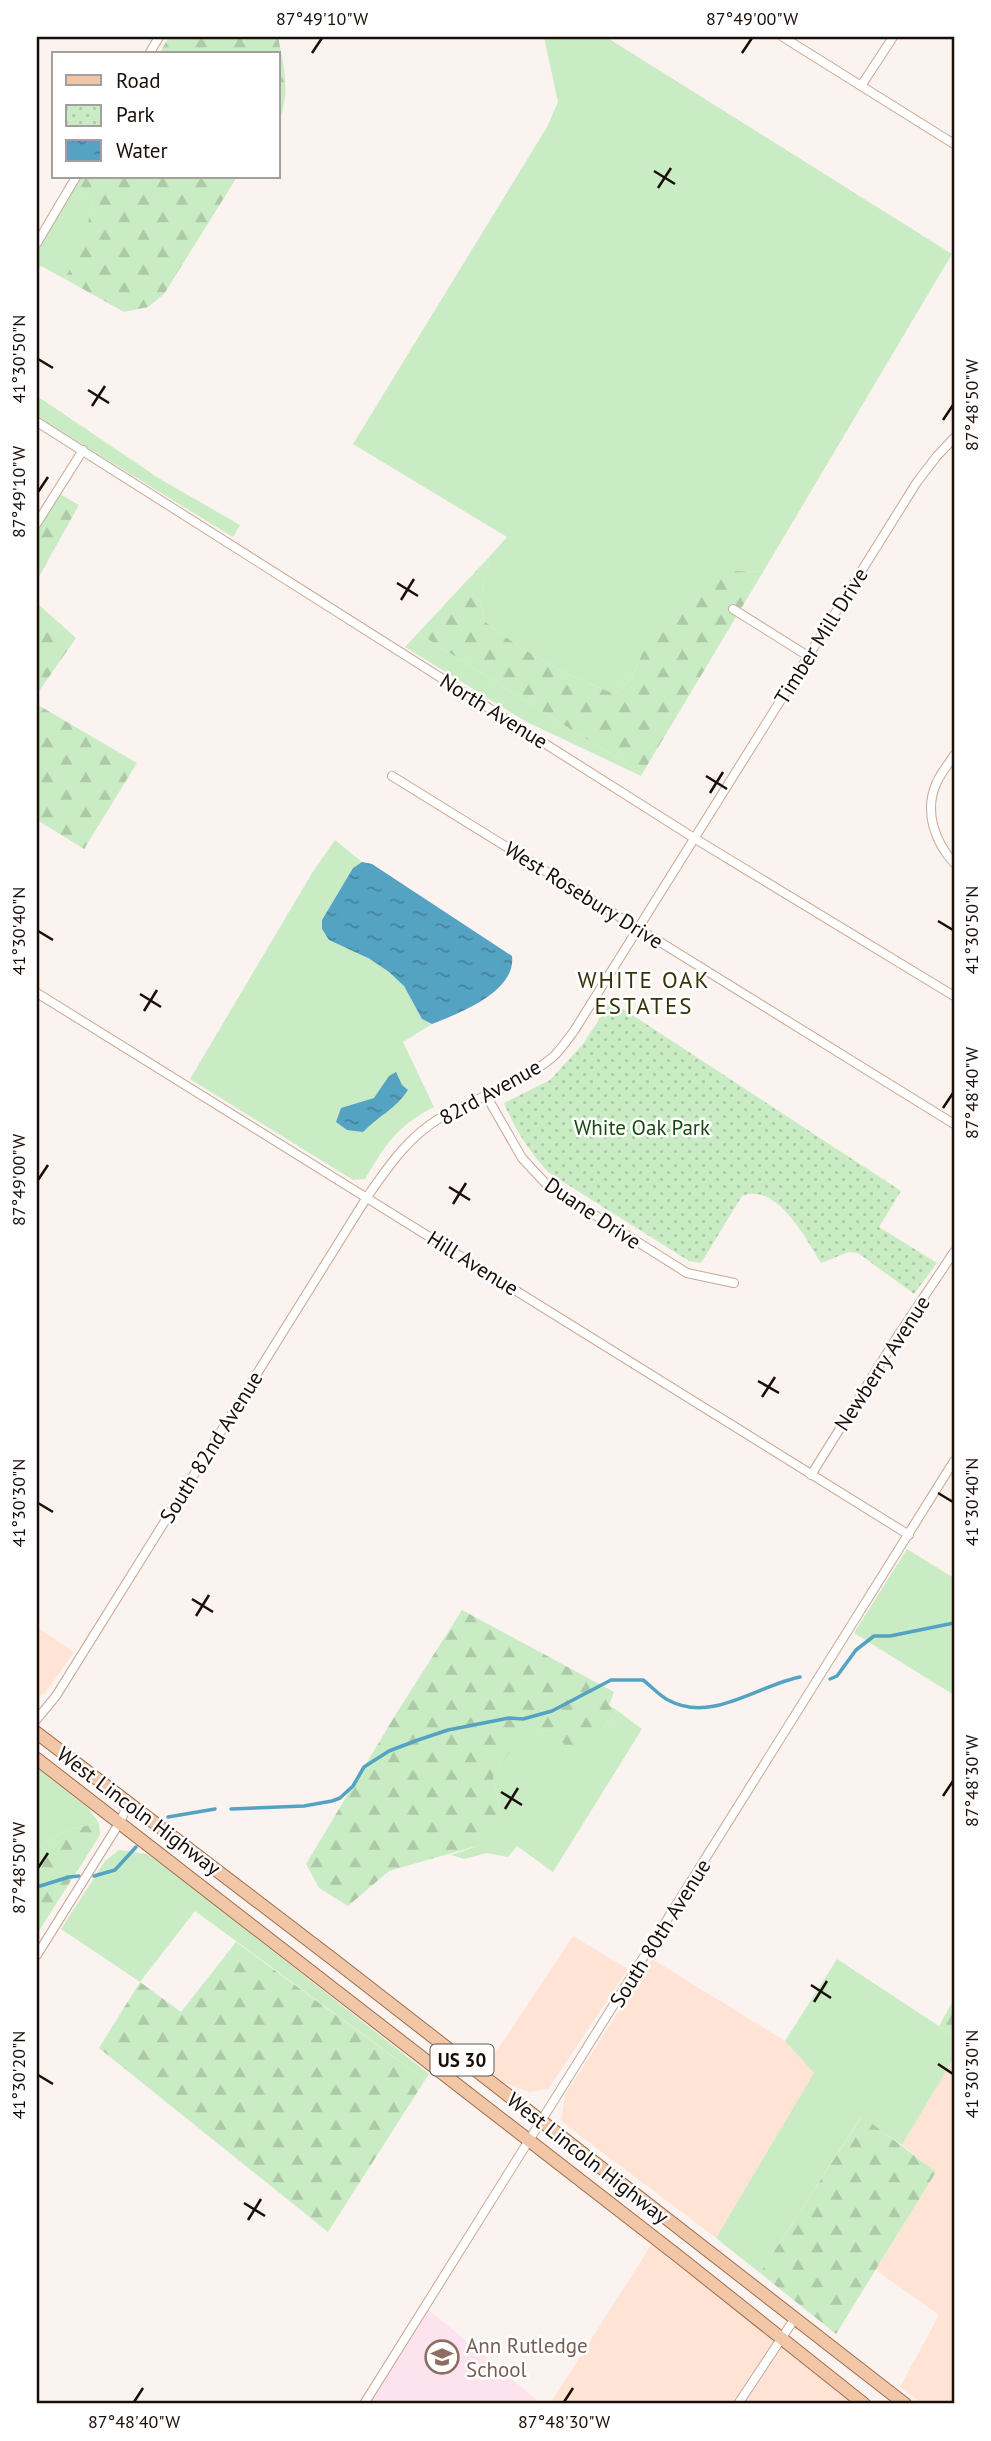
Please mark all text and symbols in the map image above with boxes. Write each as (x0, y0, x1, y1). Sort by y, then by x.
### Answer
text: 87°49'10"W (276, 7, 368, 30)
text: 87°49'00"W (706, 7, 798, 30)
legend (52, 52, 280, 178)
text: Road (116, 67, 160, 94)
text: Park (116, 101, 155, 128)
text: Water (116, 137, 168, 164)
text: 41°30'50"N (7, 315, 30, 403)
text: 87°48'50"W (960, 359, 983, 451)
text: 87°49'10"W (7, 446, 30, 538)
street label: Timber Mill Drive (768, 563, 874, 709)
street label: North Avenue (435, 667, 553, 755)
street label: West Rosebury Drive (499, 835, 669, 955)
text: 41°30'50"N (960, 886, 983, 974)
text: 41°30'40"N (7, 887, 30, 975)
district label: WHITE OAK ESTATES (577, 965, 711, 1020)
text: 87°48'40"W (960, 1047, 983, 1139)
street label: 82rd Avenue (435, 1053, 545, 1131)
park label: White Oak Park (574, 1114, 710, 1141)
text: 87°49'00"W (7, 1134, 30, 1226)
street label: Duane Drive (540, 1171, 646, 1255)
street label: Hill Avenue (422, 1224, 524, 1302)
street label: Newberry Avenue (828, 1290, 936, 1436)
street label: South 82nd Avenue (153, 1366, 269, 1528)
text: 41°30'40"N (960, 1458, 983, 1546)
text: 41°30'30"N (7, 1459, 30, 1547)
text: 87°48'30"W (960, 1735, 983, 1827)
street label: West Lincoln Highway (52, 1741, 226, 1882)
text: 87°48'50"W (7, 1822, 30, 1914)
street label: South 80th Avenue (604, 1854, 716, 2012)
text: 41°30'30"N (960, 2030, 983, 2118)
text: 41°30'20"N (7, 2031, 30, 2119)
road number: US 30 (430, 2044, 494, 2076)
street label: West Lincoln Highway (502, 2086, 675, 2230)
place label: Ann Rutledge School (466, 2332, 588, 2383)
school or university icon: Ann Rutledge School (423, 2338, 461, 2376)
text: 87°48'40"W (88, 2410, 180, 2433)
text: 87°48'30"W (518, 2410, 610, 2433)

